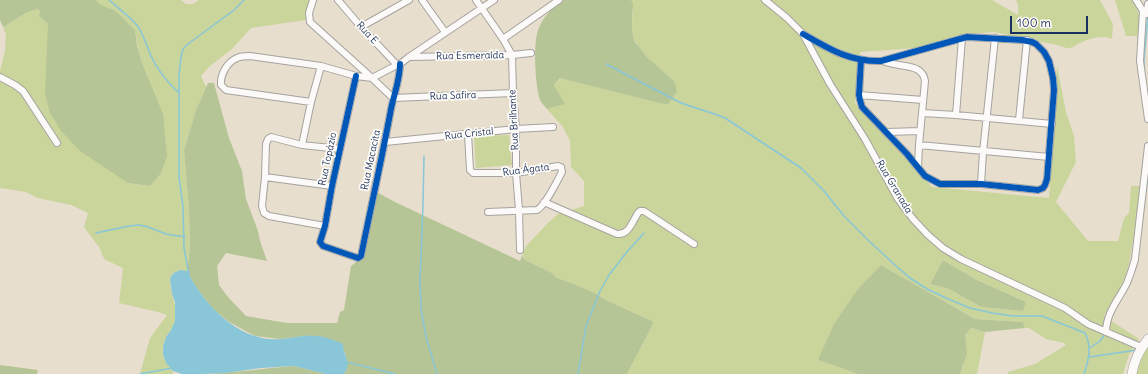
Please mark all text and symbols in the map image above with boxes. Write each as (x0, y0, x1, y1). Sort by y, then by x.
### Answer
scale bar (1012, 8, 1090, 34)
text: 100 m (1017, 15, 1051, 30)
street label: Rua E (354, 19, 380, 47)
street label: Rua Esmeralda (436, 49, 504, 63)
street label: Rua Safira (429, 89, 477, 103)
street label: Rua Brilhante (506, 89, 522, 151)
street label: Rua Cristal (444, 125, 494, 143)
street label: Rua Macacita (359, 129, 383, 191)
street label: Rua Topázio (316, 131, 340, 187)
street label: Rua Granada (873, 158, 915, 216)
street label: Rua Ágata (502, 161, 550, 179)

